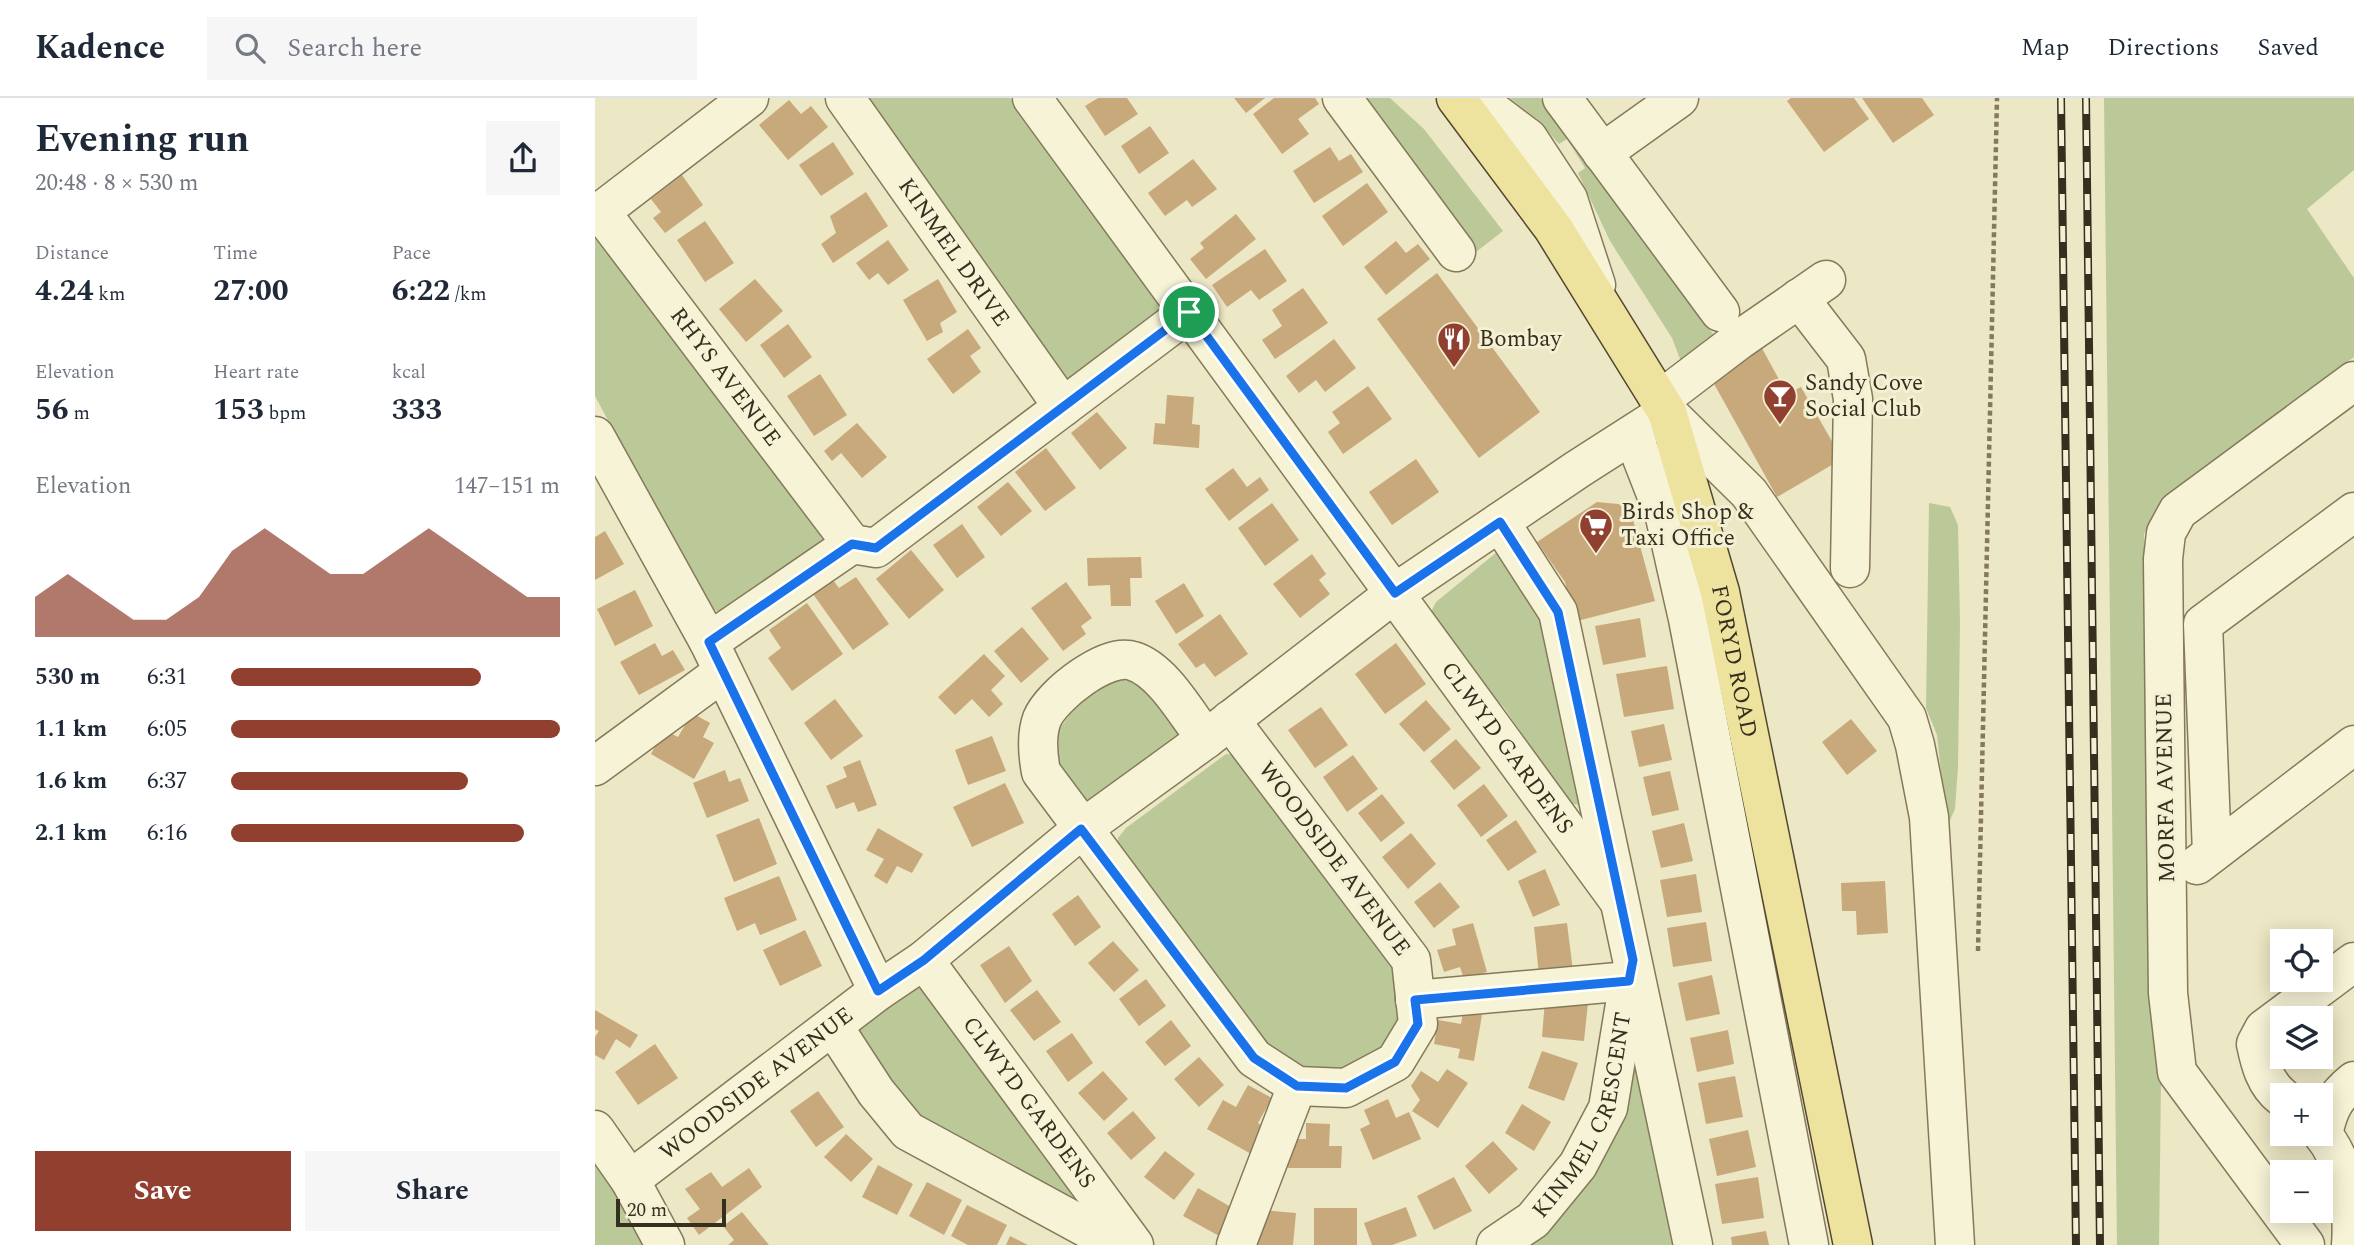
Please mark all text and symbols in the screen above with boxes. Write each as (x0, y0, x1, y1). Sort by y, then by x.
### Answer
search box (207, 17, 697, 80)
text: Kadence (35, 23, 165, 73)
text: Search here (287, 28, 422, 68)
icon: search (231, 29, 269, 67)
text: Map (2021, 30, 2069, 66)
text: Directions (2107, 30, 2219, 66)
text: Saved (2257, 30, 2319, 66)
text: Evening run (35, 111, 249, 169)
button: share (486, 121, 560, 195)
text: 20:48 · 8 × 530 m (35, 166, 199, 201)
street label: KINMEL DRIVE (889, 171, 1019, 334)
text: Distance (35, 239, 109, 268)
text: Time (213, 239, 258, 268)
text: Pace (392, 239, 431, 268)
text: 4.24 (35, 268, 94, 314)
text: 27:00 (213, 268, 289, 314)
text: 6:22 (392, 268, 450, 314)
text: km (94, 280, 125, 309)
text: /km (450, 280, 487, 309)
pin (1159, 282, 1219, 342)
icon: arrive (1170, 293, 1208, 331)
street label: RHYS AVENUE (661, 300, 790, 454)
restaurant icon: Bombay (1435, 320, 1473, 369)
place label: Bombay (1479, 322, 1562, 357)
text: Elevation (35, 358, 115, 387)
text: Heart rate (213, 358, 299, 387)
text: kcal (392, 358, 426, 387)
place label: Sandy Cove Social Club (1805, 366, 1923, 427)
bar icon: Sandy Cove Social Club (1761, 377, 1799, 426)
text: 56 (35, 387, 69, 433)
text: 153 (213, 387, 264, 433)
text: 333 (392, 387, 442, 433)
text: m (69, 399, 90, 428)
text: bpm (264, 399, 306, 428)
text: Elevation (35, 469, 131, 504)
text: 147–151 m (454, 469, 560, 504)
place label: Birds Shop & Taxi Office (1621, 495, 1754, 556)
supermarket icon: Birds Shop & Taxi Office (1577, 506, 1615, 555)
street label: FORYD ROAD (1701, 582, 1767, 741)
street label: CLWYD GARDENS (1432, 654, 1582, 842)
text: 530 m (35, 660, 100, 695)
text: 6:31 (147, 660, 187, 695)
street label: MORFA AVENUE (2147, 693, 2185, 883)
text: 1.1 km (35, 712, 107, 747)
text: 6:05 (147, 712, 187, 747)
street label: WOODSIDE AVENUE (1249, 754, 1419, 964)
text: 1.6 km (35, 764, 107, 799)
text: 6:37 (147, 764, 187, 799)
text: 2.1 km (35, 816, 107, 851)
text: 6:16 (147, 816, 187, 851)
map controls (2270, 929, 2333, 1223)
button: locate (2270, 929, 2333, 992)
street label: WOODSIDE AVENUE (652, 998, 861, 1169)
button: layers (2270, 1006, 2333, 1069)
street label: CLWYD GARDENS (954, 1009, 1104, 1196)
street label: KINMEL CRESCENT (1523, 1010, 1641, 1226)
button: + (2270, 1083, 2333, 1146)
button: Save (35, 1151, 291, 1231)
button: Share (305, 1151, 560, 1231)
button: − (2270, 1160, 2333, 1223)
scale bar (616, 1196, 726, 1228)
text: 20 m (627, 1196, 667, 1225)

